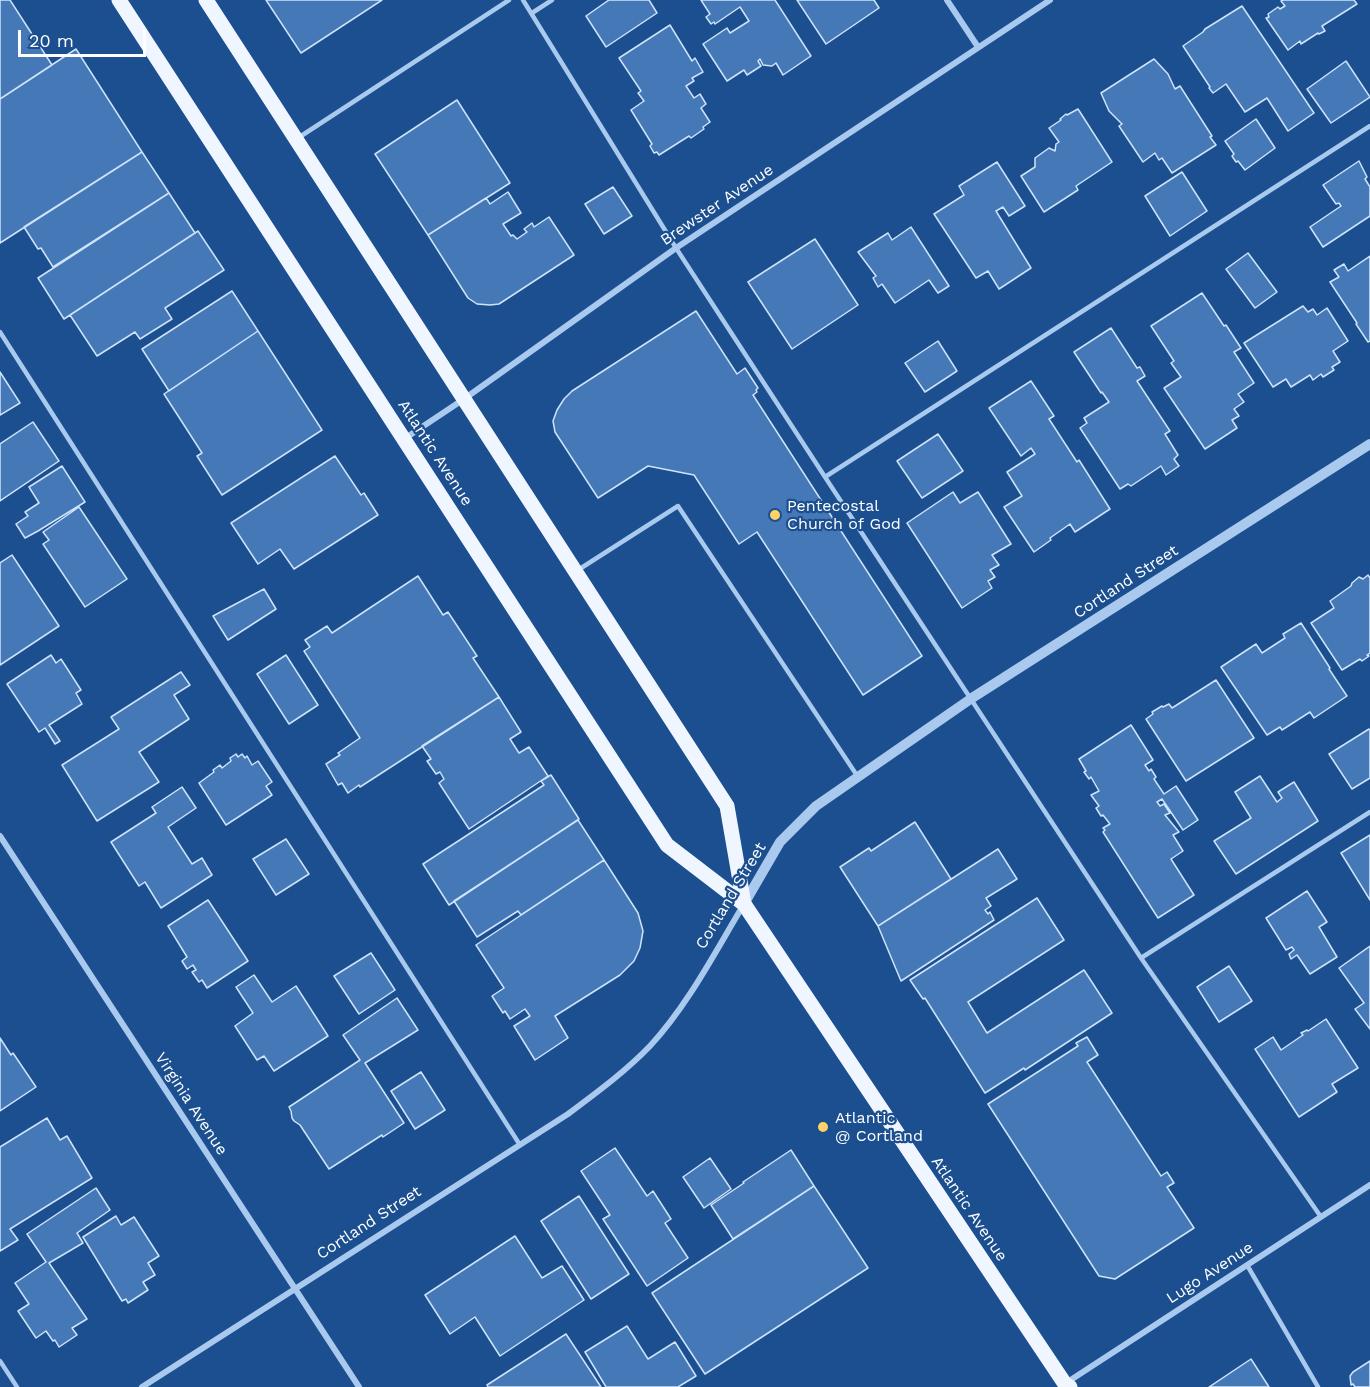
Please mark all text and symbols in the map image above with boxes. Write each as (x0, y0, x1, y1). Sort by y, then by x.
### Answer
scale bar (21, 18, 148, 56)
text: 20 m (29, 30, 74, 51)
street label: Brewster Avenue (657, 160, 777, 250)
street label: Atlantic Avenue (394, 396, 476, 510)
place label: Pentecostal Church of God (787, 496, 901, 534)
marker: Pentecostal Church of God (768, 508, 782, 522)
street label: Cortland Street (1070, 541, 1182, 623)
street label: Cortland Street (692, 839, 770, 953)
street label: Virginia Avenue (151, 1049, 231, 1159)
place label: Atlantic @ Cortland (835, 1108, 923, 1146)
marker: Atlantic @ Cortland (816, 1120, 830, 1134)
street label: Atlantic Avenue (927, 1153, 1011, 1265)
street label: Cortland Street (313, 1182, 425, 1264)
street label: Lugo Avenue (1163, 1238, 1257, 1308)

